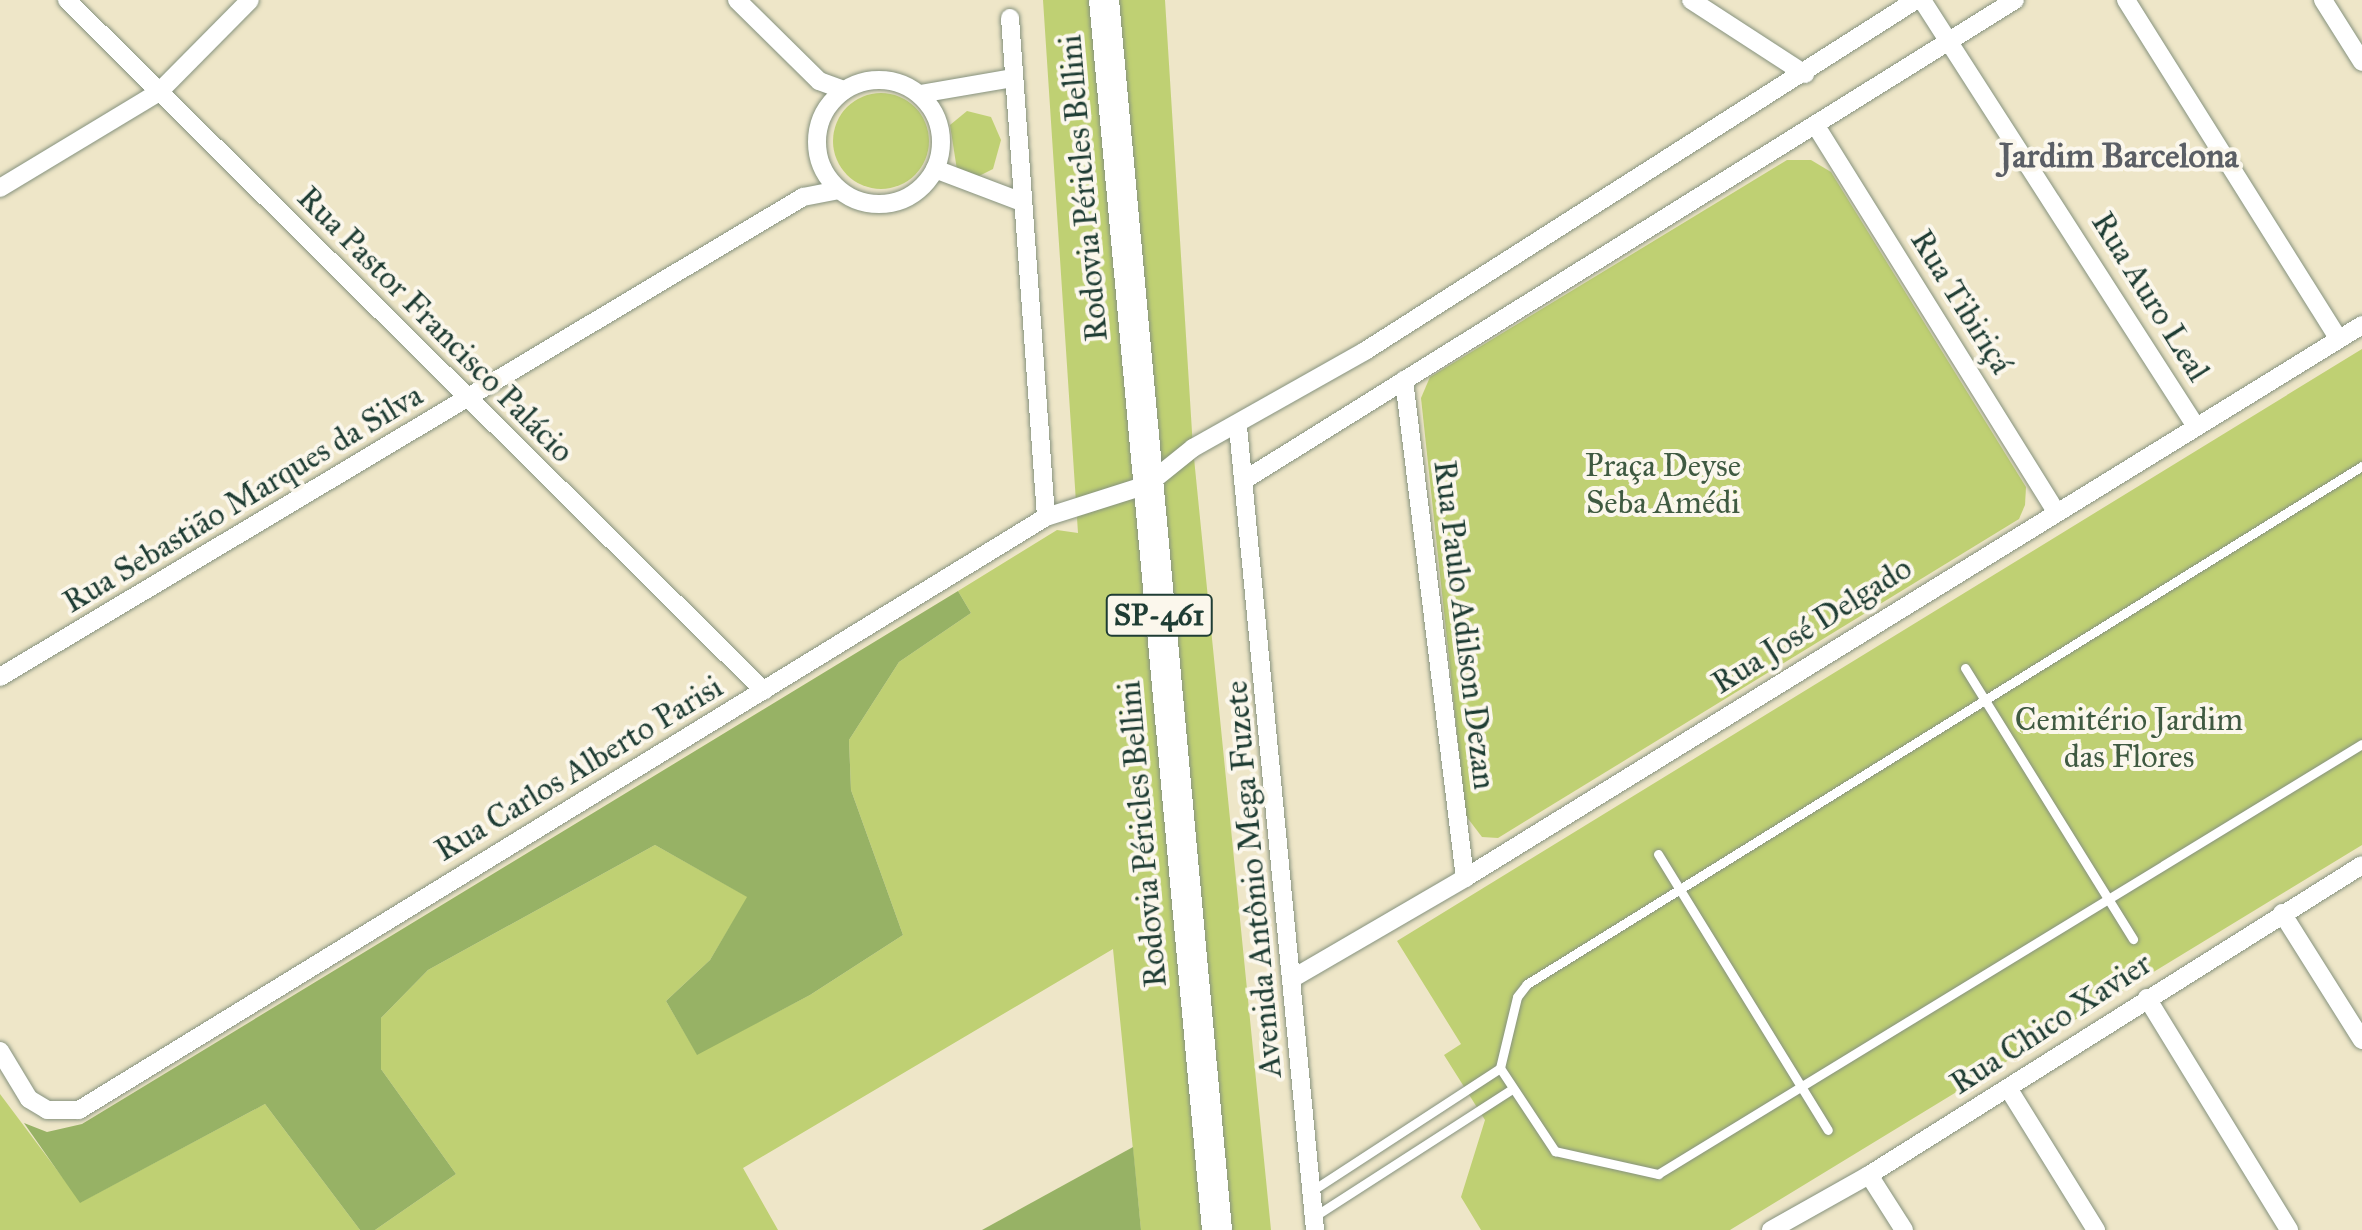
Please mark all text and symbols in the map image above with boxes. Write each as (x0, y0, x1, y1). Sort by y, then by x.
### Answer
street label: Rodovia Péricles Bellini (1051, 33, 1117, 343)
district label: Jardim Barcelona (1999, 136, 2239, 176)
street label: Rua Pastor Francisco Palácio (289, 179, 581, 471)
street label: Rua Auro Leal (2083, 205, 2217, 389)
street label: Rua Tibiriçá (1902, 223, 2020, 381)
street label: Rua Sebastião Marques da Silva (56, 376, 430, 622)
park label: Praça Deyse Seba Amédi (1585, 448, 1741, 523)
street label: Rua Paulo Adilson Dezan (1425, 458, 1503, 792)
street label: Rua José Delgado (1705, 549, 1919, 703)
road number: SP-461 (1105, 589, 1213, 641)
street label: Rua Carlos Alberto Parisi (428, 668, 730, 870)
street label: Rodovia Péricles Bellini (1110, 679, 1176, 989)
street label: Avenida Antônio Mega Fuzete (1218, 679, 1290, 1079)
park label: Cemitério Jardim das Flores (2015, 702, 2243, 777)
street label: Rua Chico Xavier (1943, 945, 2159, 1103)

